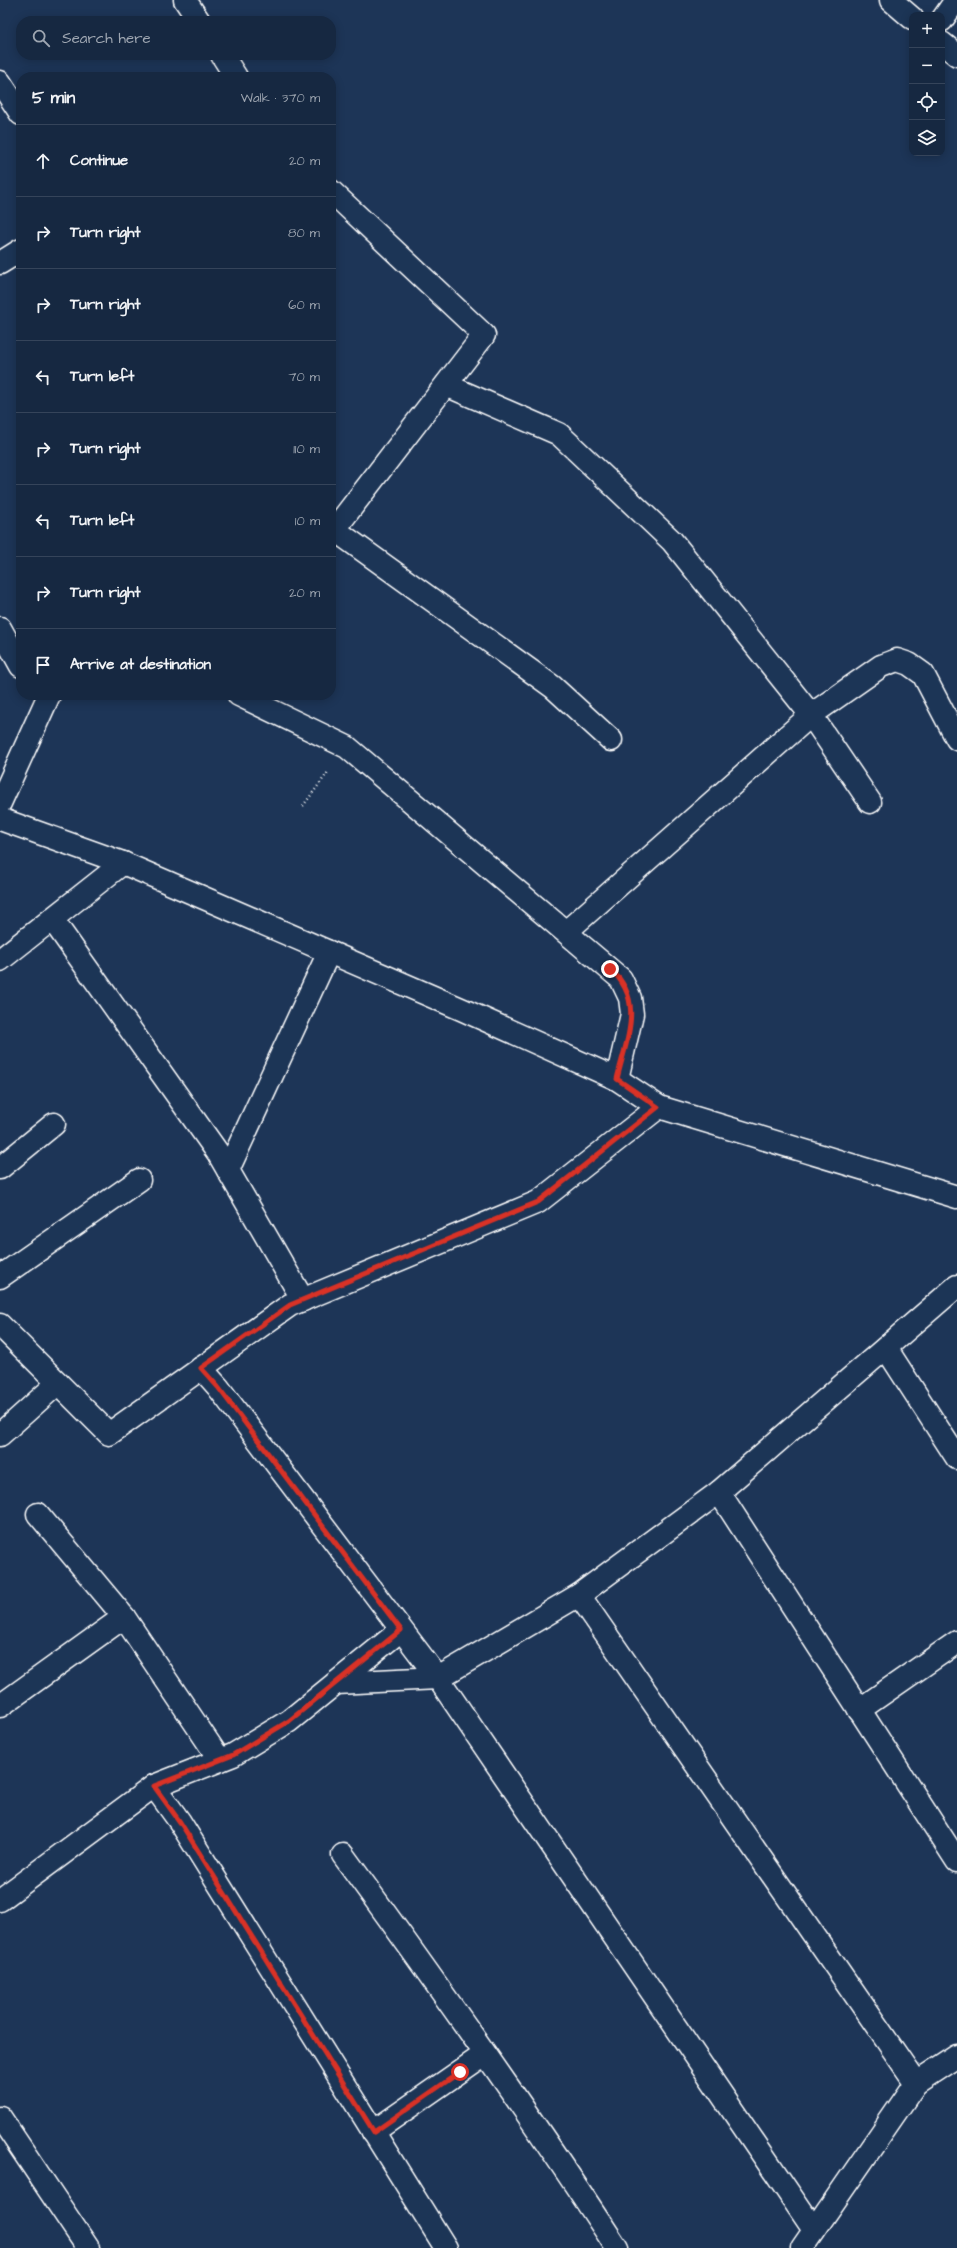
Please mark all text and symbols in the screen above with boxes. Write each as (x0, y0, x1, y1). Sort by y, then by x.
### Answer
map controls (909, 12, 945, 156)
button: + (909, 12, 945, 48)
search box (16, 16, 336, 60)
icon: search (30, 27, 52, 49)
text: Search here (62, 28, 151, 49)
button: − (909, 48, 945, 84)
button: locate (909, 84, 945, 120)
text: 5 min (32, 86, 75, 110)
text: Walk · 370 m (241, 89, 320, 107)
button: layers (909, 120, 945, 156)
icon: ahead (32, 150, 54, 172)
text: Continue (70, 150, 128, 171)
text: 20 m (289, 152, 320, 170)
icon: right (32, 222, 54, 244)
text: Turn right (70, 222, 141, 243)
text: 80 m (288, 224, 320, 242)
icon: right (32, 294, 54, 316)
text: Turn right (70, 294, 141, 315)
text: 60 m (288, 296, 320, 314)
icon: left (32, 366, 54, 388)
text: Turn left (70, 366, 134, 387)
text: 70 m (288, 368, 320, 386)
icon: right (32, 438, 54, 460)
text: Turn right (70, 438, 141, 459)
text: 110 m (293, 440, 320, 458)
icon: left (32, 510, 54, 532)
text: Turn left (70, 510, 134, 531)
text: 10 m (295, 512, 320, 530)
icon: right (32, 582, 54, 604)
text: Turn right (70, 582, 141, 603)
text: 20 m (289, 584, 320, 602)
icon: arrive (32, 654, 54, 676)
text: Arrive at destination (70, 654, 211, 675)
route end (601, 960, 619, 978)
route start (451, 2063, 469, 2081)

